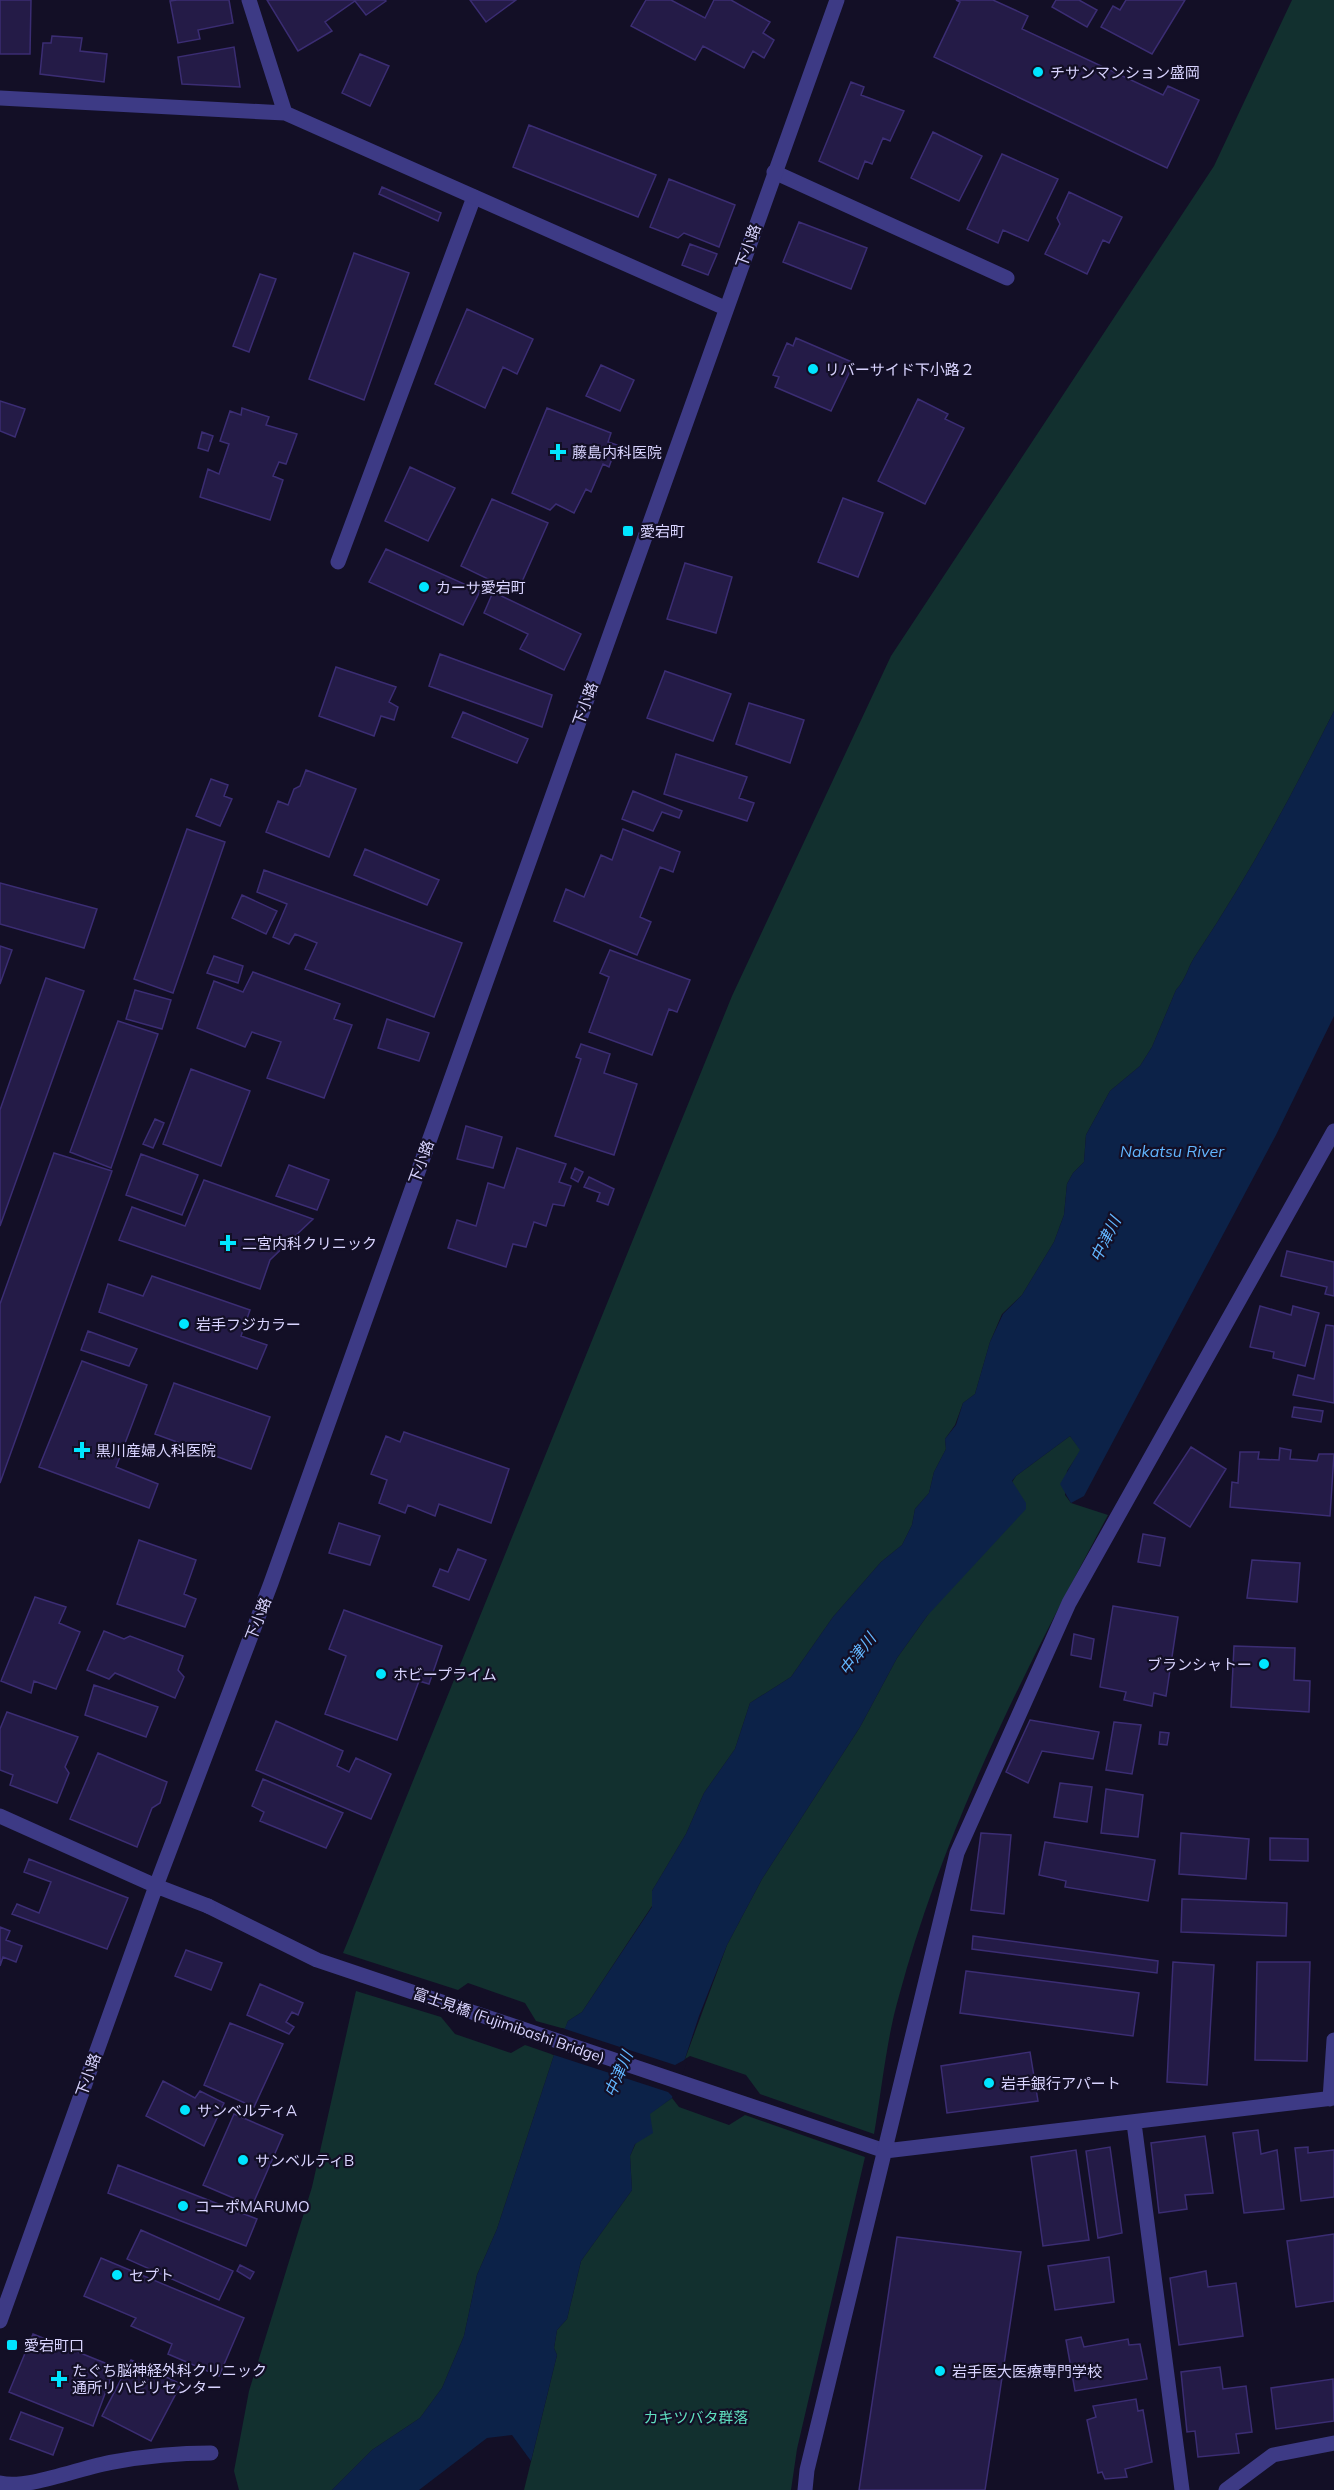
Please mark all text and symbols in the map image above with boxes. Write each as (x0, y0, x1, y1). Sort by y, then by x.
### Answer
place label: チサンマンション盛岡 (1050, 63, 1200, 82)
marker: チサンマンション盛岡 (1031, 65, 1045, 79)
street label: 下小路 (731, 222, 765, 270)
place label: リバーサイド下小路２ (825, 360, 975, 379)
marker: リバーサイド下小路２ (806, 362, 820, 376)
marker: 藤島内科医院 (549, 443, 567, 461)
place label: 藤島内科医院 (572, 443, 662, 462)
place label: 愛宕町 (640, 522, 685, 541)
marker: 愛宕町 (621, 524, 635, 538)
place label: カーサ愛宕町 (436, 578, 526, 597)
marker: カーサ愛宕町 (417, 580, 431, 594)
street label: 下小路 (568, 680, 602, 728)
street label: 下小路 (404, 1138, 438, 1186)
water label: Nakatsu River (1120, 1141, 1225, 1161)
water label: 中津川 (1085, 1211, 1125, 1265)
marker: 二宮内科クリニック (219, 1234, 237, 1252)
place label: 二宮内科クリニック (242, 1234, 377, 1253)
place label: 岩手フジカラー (196, 1315, 301, 1334)
marker: 岩手フジカラー (177, 1317, 191, 1331)
marker: 黒川産婦人科医院 (73, 1441, 91, 1459)
place label: 黒川産婦人科医院 (96, 1441, 216, 1460)
street label: 下小路 (241, 1595, 275, 1643)
water label: 中津川 (834, 1627, 881, 1679)
place label: ブランシャトー (1147, 1655, 1252, 1674)
marker: ブランシャトー (1257, 1657, 1271, 1671)
place label: ホビープライム (393, 1665, 497, 1684)
marker: ホビープライム (374, 1667, 388, 1681)
street label: 富士見橋 (Fujimibashi Bridge) (411, 1983, 607, 2067)
water label: 中津川 (599, 2046, 637, 2100)
street label: 下小路 (71, 2051, 105, 2099)
place label: 岩手銀行アパート (1001, 2074, 1121, 2093)
marker: 岩手銀行アパート (982, 2076, 996, 2090)
place label: サンベルティA (197, 2101, 297, 2120)
marker: サンベルティA (178, 2103, 192, 2117)
place label: サンベルティB (255, 2151, 354, 2170)
marker: サンベルティB (236, 2153, 250, 2167)
place label: コーポMARUMO (195, 2197, 310, 2216)
marker: コーポMARUMO (176, 2199, 190, 2213)
place label: セプト (129, 2266, 174, 2285)
marker: セプト (110, 2268, 124, 2282)
place label: 愛宕町口 (24, 2336, 84, 2355)
marker: 愛宕町口 (5, 2338, 19, 2352)
place label: たぐち脳神経外科クリニック 通所リハビリセンター (72, 2361, 267, 2397)
place label: 岩手医大医療専門学校 (952, 2362, 1102, 2381)
marker: 岩手医大医療専門学校 (933, 2364, 947, 2378)
marker: たぐち脳神経外科クリニック 通所リハビリセンター (50, 2370, 68, 2388)
park label: カキツバタ群落 (643, 2408, 749, 2427)

